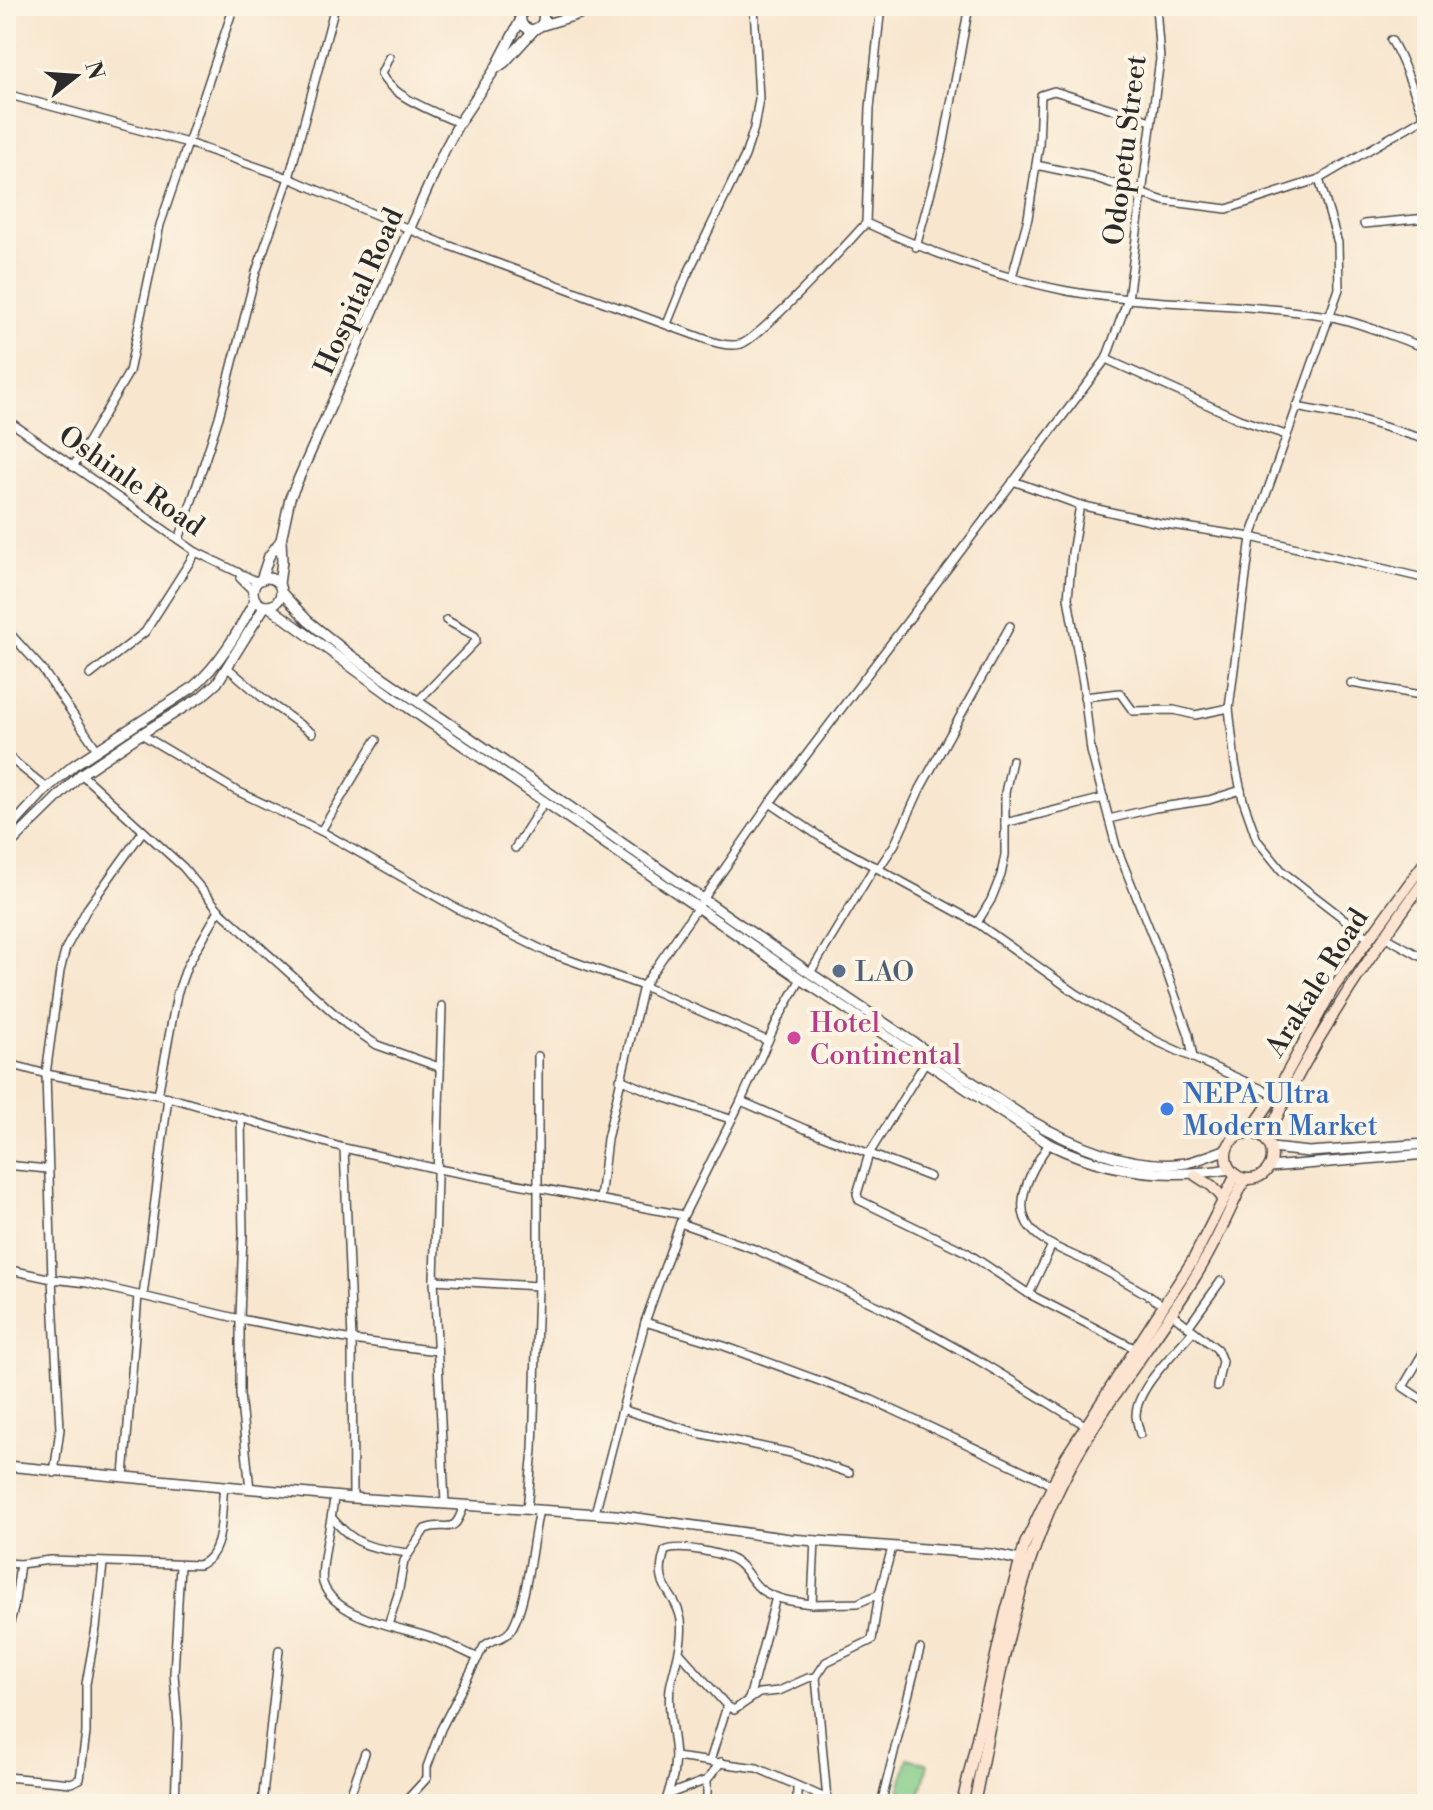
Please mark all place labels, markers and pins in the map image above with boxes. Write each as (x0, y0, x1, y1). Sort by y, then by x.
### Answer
place label: LAO (855, 955, 914, 990)
marker: LAO (830, 962, 848, 980)
place label: Hotel Continental (810, 1006, 961, 1073)
marker: Hotel Continental (785, 1029, 803, 1047)
place label: NEPA Ultra Modern Market (1183, 1077, 1378, 1144)
marker: NEPA Ultra Modern Market (1158, 1100, 1176, 1118)

